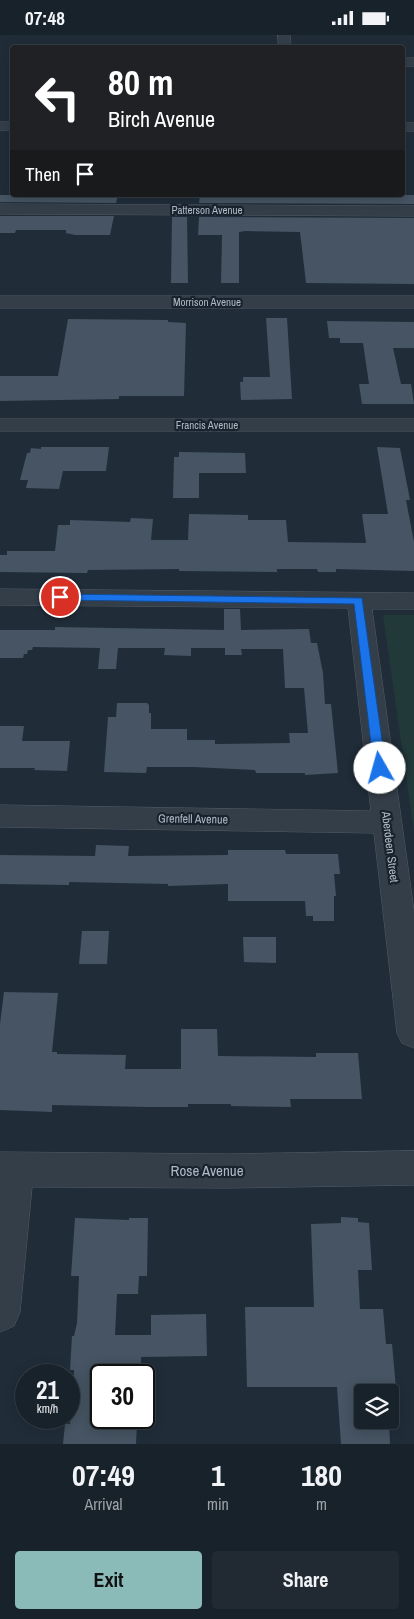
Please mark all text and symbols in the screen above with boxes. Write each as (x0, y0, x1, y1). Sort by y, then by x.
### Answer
text: 07:48 (25, 5, 65, 31)
text: 80 m (108, 59, 173, 106)
icon: left (25, 65, 90, 130)
text: Birch Avenue (108, 104, 215, 134)
icon: arrive (71, 160, 99, 188)
text: Then (25, 161, 61, 187)
street label: Patterson Avenue (171, 203, 243, 217)
street label: Morrison Avenue (173, 295, 241, 309)
street label: Francis Avenue (176, 418, 238, 432)
pin (39, 576, 81, 618)
icon: arrive (46, 583, 74, 611)
position arrow (353, 741, 405, 793)
street label: Aberdeen Street (378, 809, 402, 884)
street label: Grenfell Avenue (158, 810, 228, 828)
street label: Rose Avenue (171, 1160, 244, 1181)
speed limit sign: 30 (90, 1364, 155, 1429)
text: 21 (36, 1373, 59, 1407)
map controls (354, 1384, 399, 1429)
button: layers (354, 1384, 399, 1429)
text: km/h (37, 1401, 58, 1417)
text: 07:49 (72, 1455, 135, 1495)
text: 1 (211, 1455, 225, 1495)
text: 180 (301, 1455, 342, 1495)
text: Arrival (85, 1493, 122, 1515)
text: min (207, 1493, 229, 1515)
text: m (316, 1493, 327, 1515)
button: Exit (15, 1551, 202, 1609)
button: Share (212, 1551, 399, 1609)

